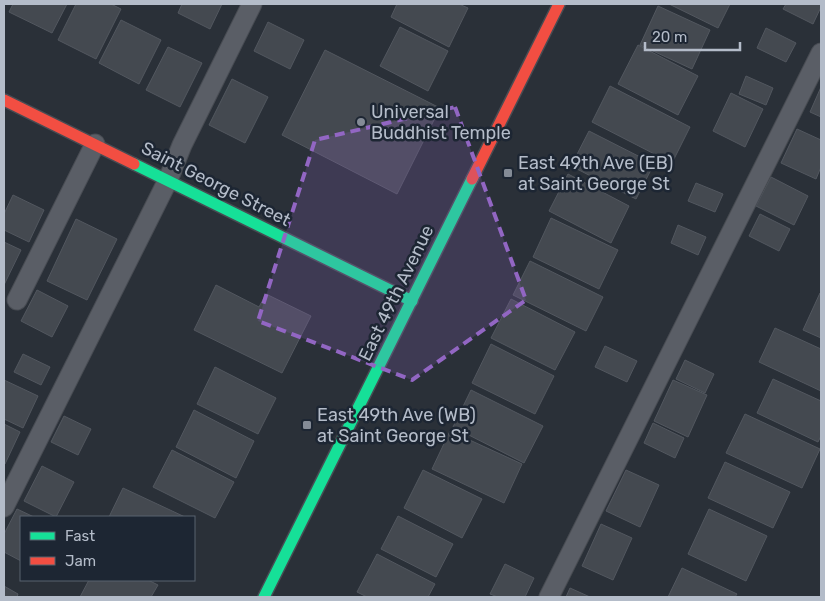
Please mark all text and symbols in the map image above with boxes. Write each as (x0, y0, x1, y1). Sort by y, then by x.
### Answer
scale bar (645, 20, 740, 52)
text: 20 m (652, 28, 687, 46)
place label: Universal Buddhist Temple (371, 101, 511, 144)
marker: Universal Buddhist Temple (355, 116, 367, 128)
street label: Saint George Street (138, 137, 294, 231)
place label: East 49th Ave (EB) at Saint George St (518, 152, 673, 195)
marker: East 49th Ave (EB) at Saint George St (502, 167, 514, 179)
street label: East 49th Avenue (354, 222, 438, 364)
place label: East 49th Ave (WB) at Saint George St (317, 404, 476, 447)
marker: East 49th Ave (WB) at Saint George St (301, 419, 313, 431)
legend (20, 516, 195, 581)
text: Fast (65, 527, 95, 545)
text: Jam (65, 552, 96, 570)

